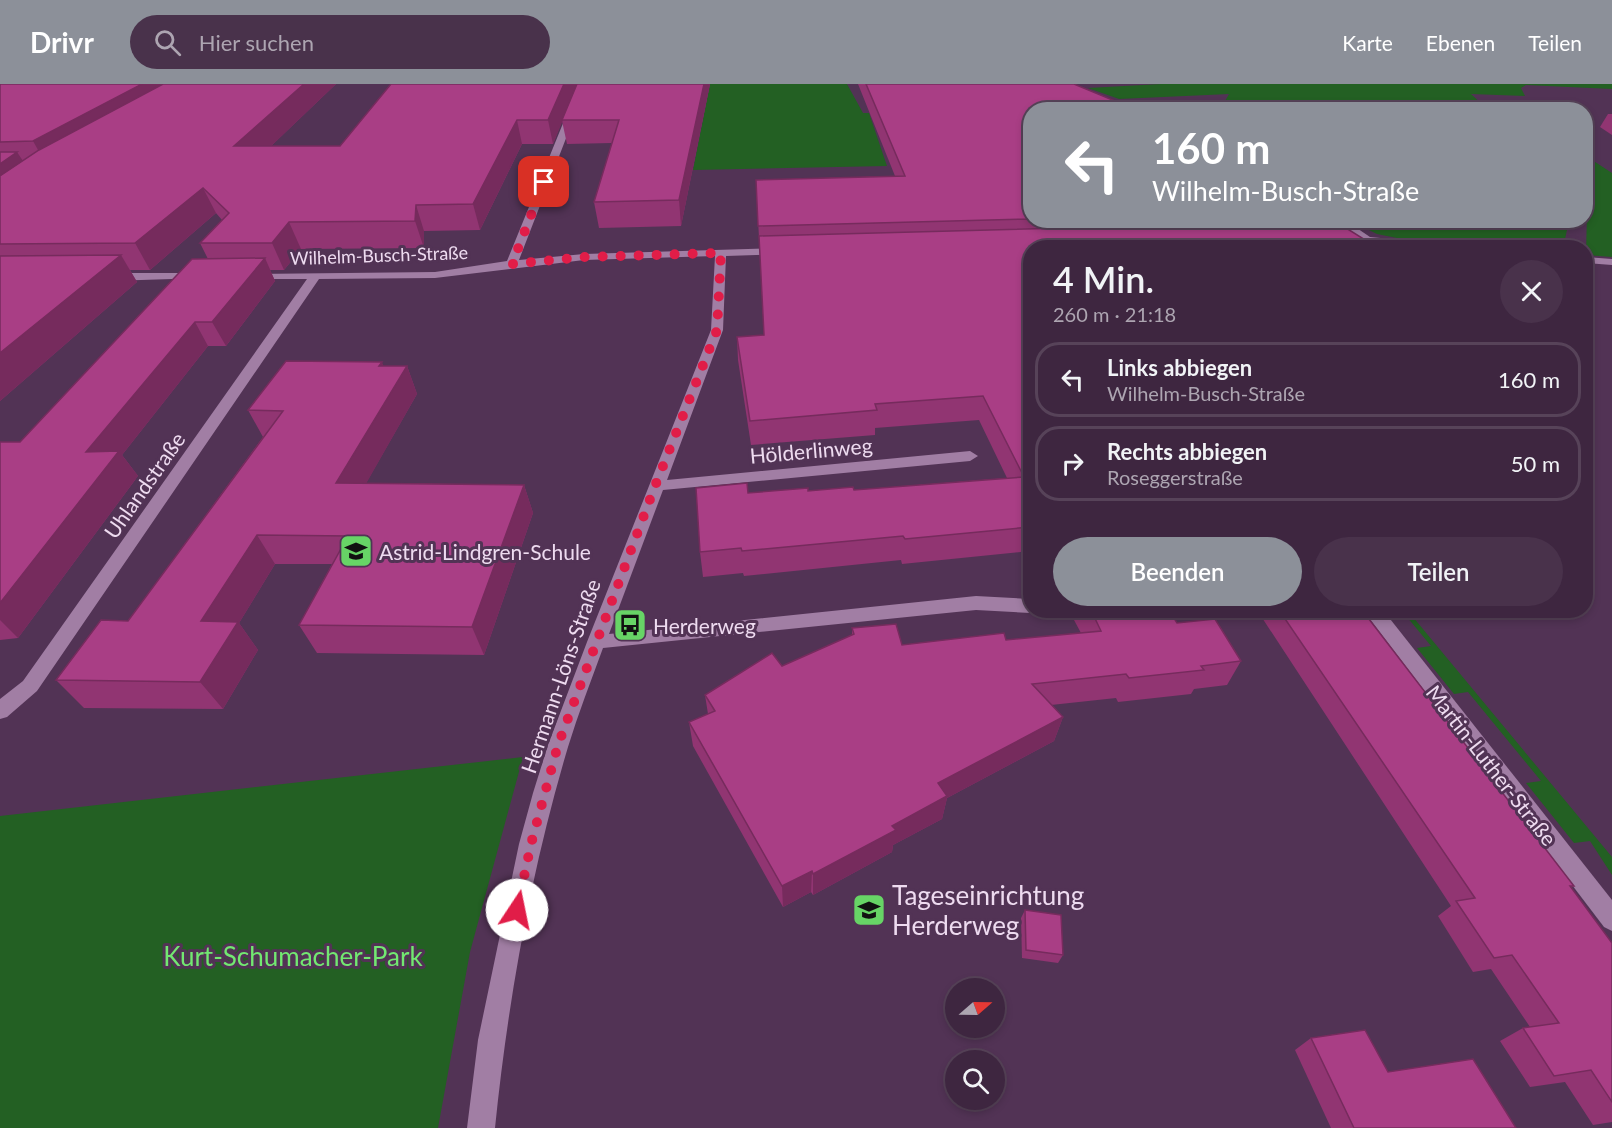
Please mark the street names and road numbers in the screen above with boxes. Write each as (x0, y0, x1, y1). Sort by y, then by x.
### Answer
street label: Wilhelm-Busch-Straße (290, 241, 468, 269)
street label: Uhlandstraße (98, 427, 190, 543)
street label: Hölderlinweg (749, 432, 873, 468)
street label: Hermann-Löns-Straße (515, 576, 605, 776)
street label: Martin-Luther-Straße (1422, 680, 1562, 850)

